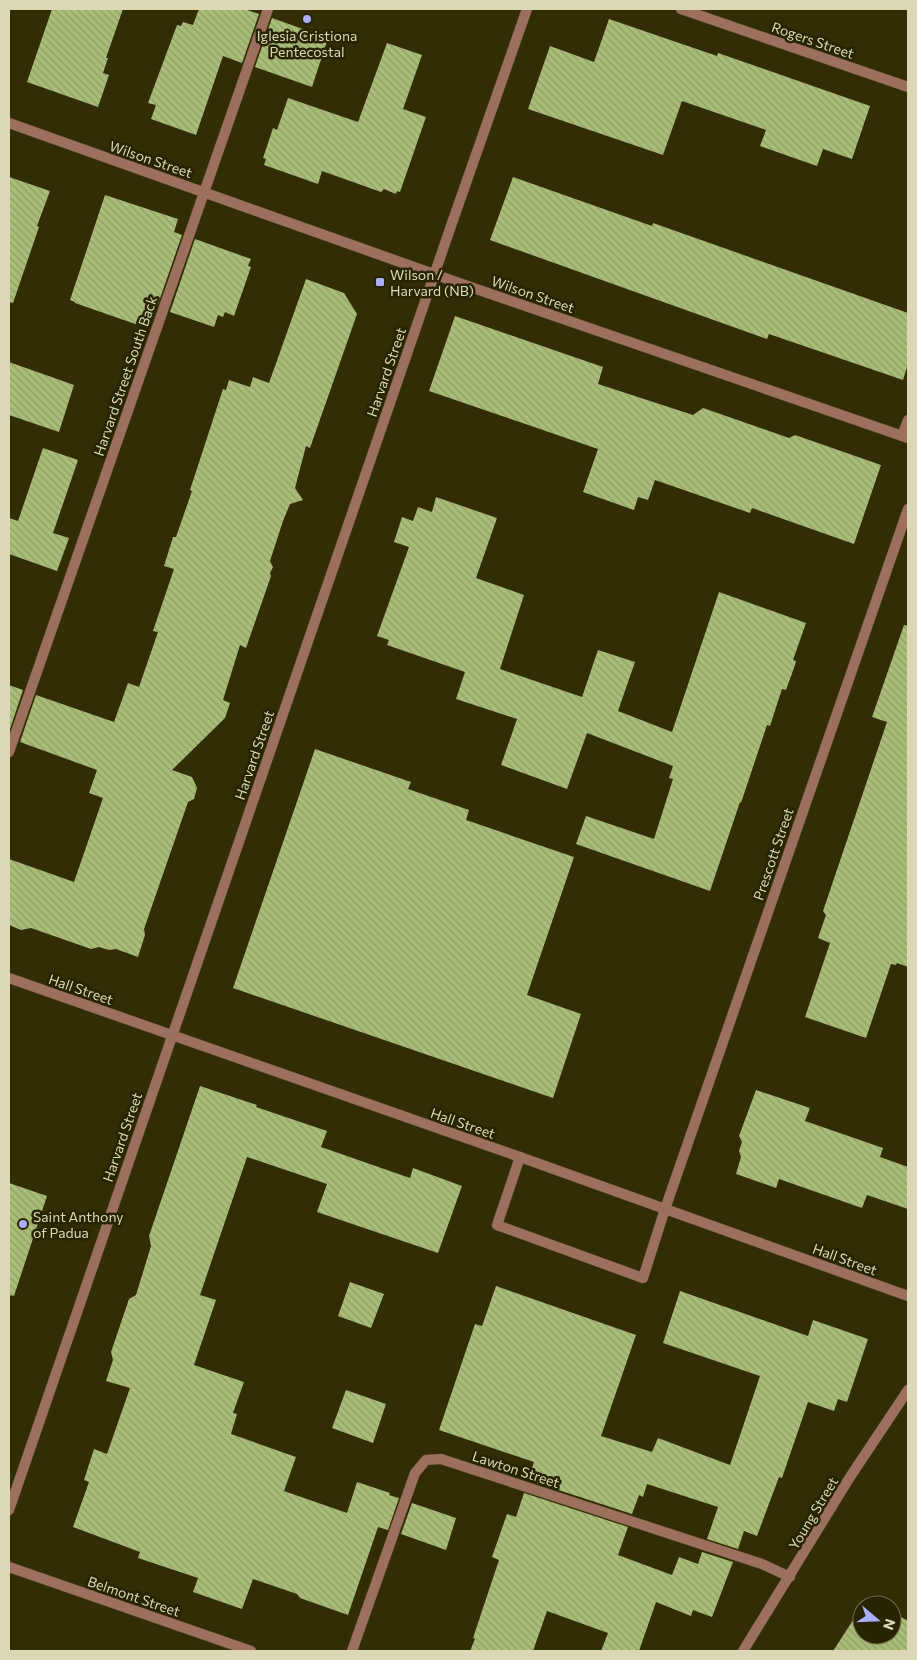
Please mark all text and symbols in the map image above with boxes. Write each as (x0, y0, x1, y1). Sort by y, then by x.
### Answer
marker: Iglesia Cristiona Pentecostal (301, 13, 313, 25)
street label: Rogers Street (770, 18, 857, 62)
place label: Iglesia Cristiona Pentecostal (257, 27, 357, 60)
street label: Wilson Street (107, 137, 195, 181)
place label: Wilson / Harvard (NB) (390, 266, 474, 299)
street label: Wilson Street (489, 272, 577, 316)
marker: Wilson / Harvard (NB) (374, 276, 386, 288)
street label: Harvard Street South Back (90, 293, 160, 458)
street label: Harvard Street (363, 325, 409, 419)
street label: Harvard Street (231, 708, 277, 802)
street label: Prescott Street (749, 805, 797, 903)
street label: Hall Street (46, 970, 116, 1008)
street label: Harvard Street (99, 1090, 145, 1184)
street label: Hall Street (428, 1104, 498, 1142)
place label: Saint Anthony of Padua (33, 1208, 124, 1241)
marker: Saint Anthony of Padua (17, 1218, 29, 1230)
street label: Hall Street (811, 1240, 880, 1279)
street label: Lawton Street (470, 1447, 562, 1491)
street label: Young Street (785, 1473, 842, 1552)
street label: Belmont Street (86, 1572, 183, 1620)
north arrow (852, 1595, 902, 1645)
text: N (880, 1617, 900, 1632)

